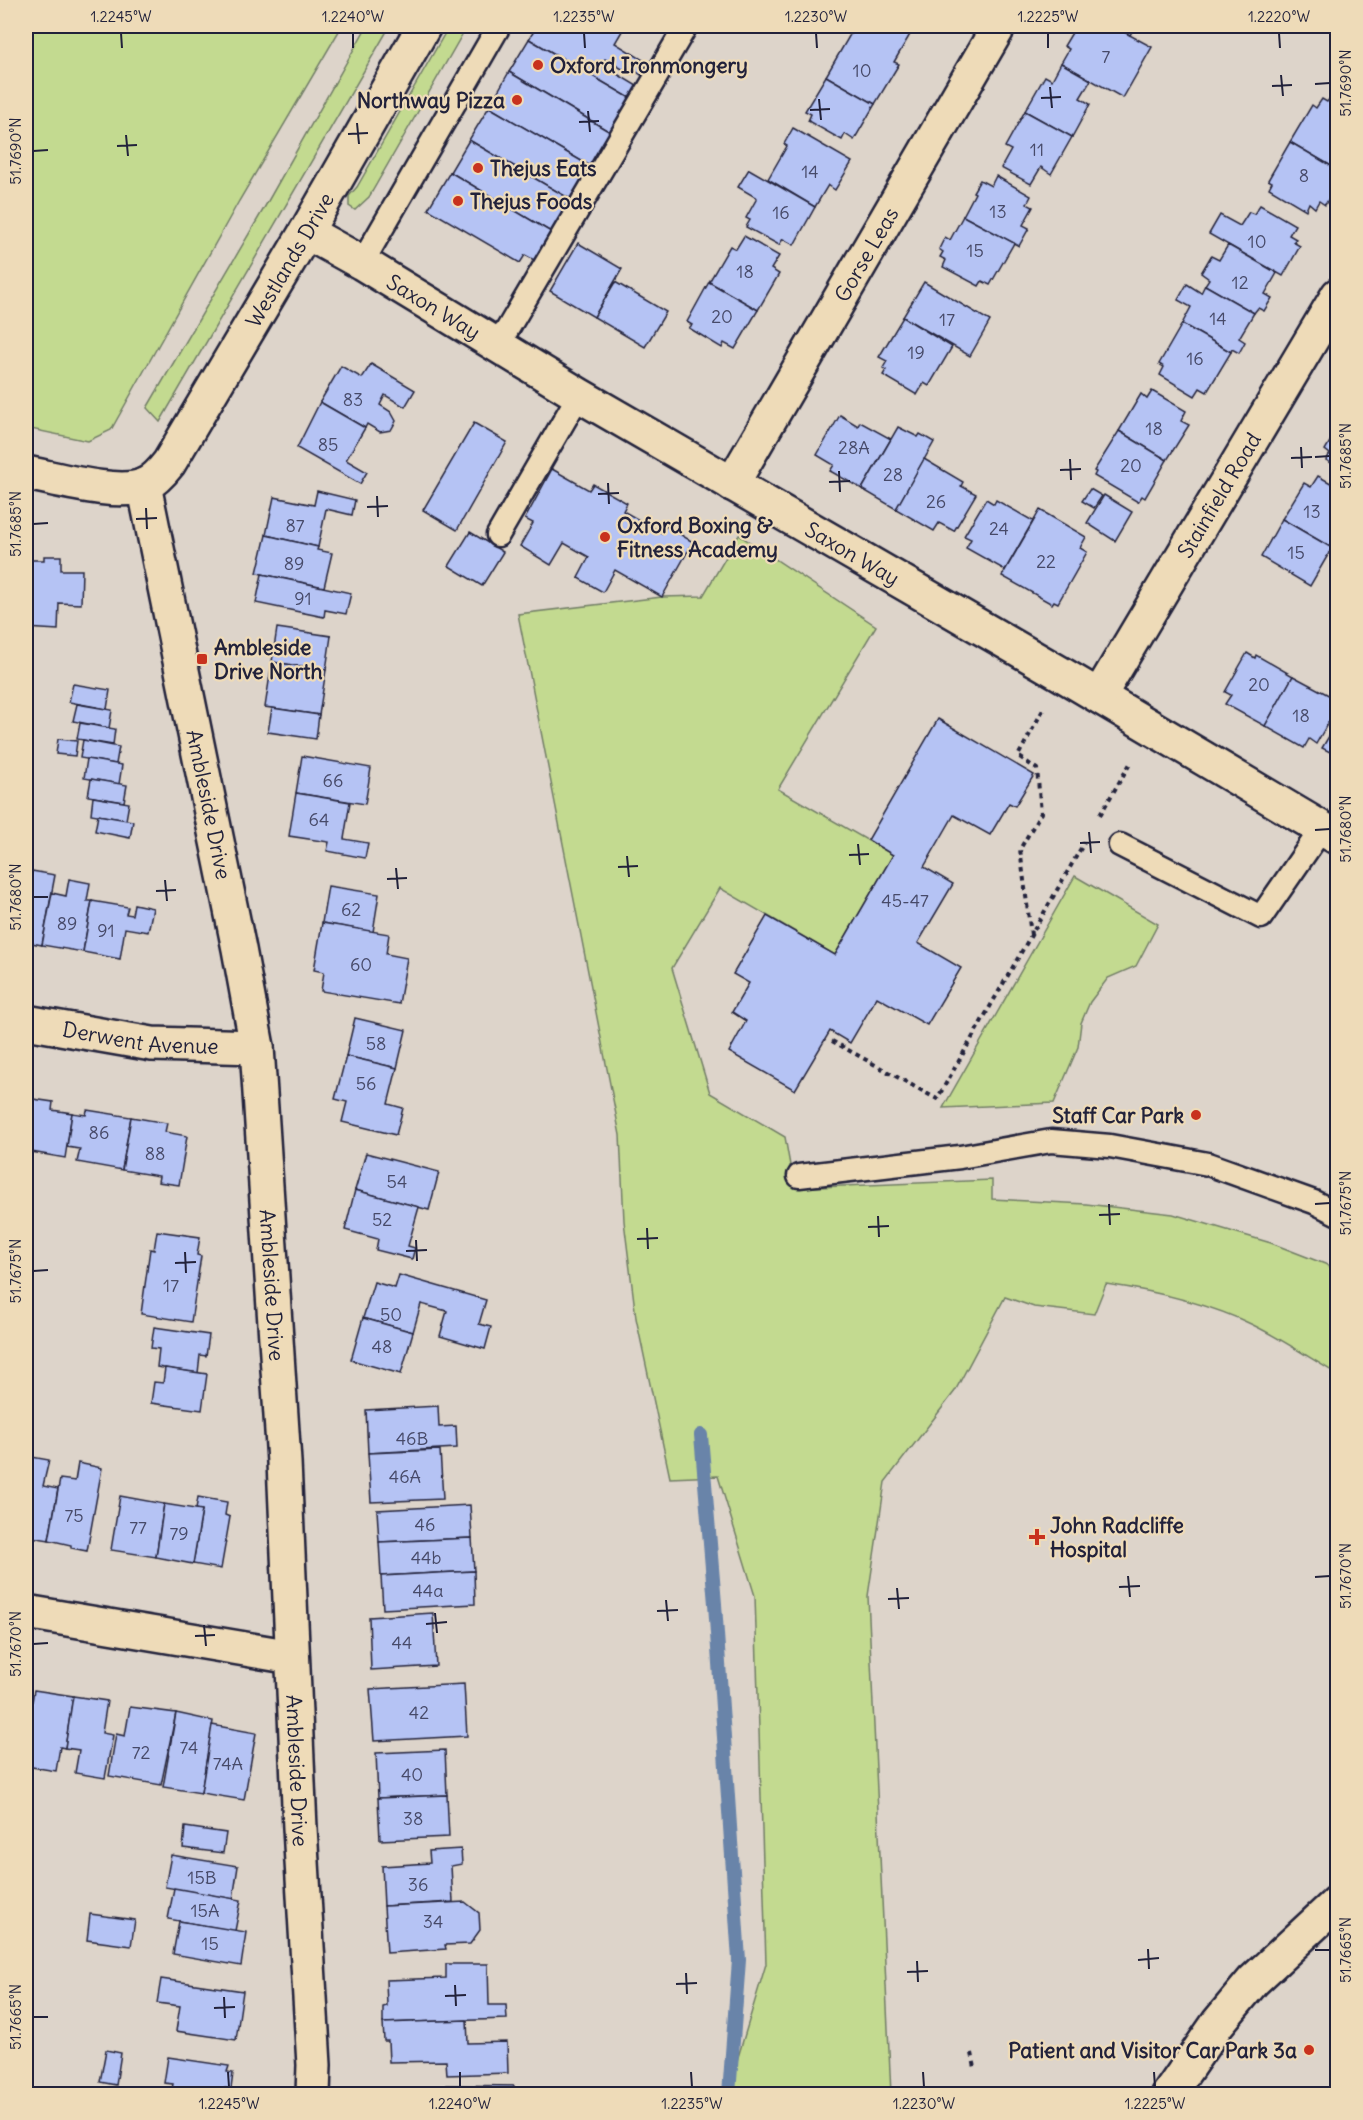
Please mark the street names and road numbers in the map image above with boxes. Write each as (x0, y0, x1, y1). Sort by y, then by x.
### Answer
street label: Westlands Drive (239, 187, 339, 332)
street label: Gorse Leas (828, 202, 904, 306)
street label: Saxon Way (382, 268, 486, 345)
street label: Stainfield Road (1171, 427, 1267, 563)
street label: Saxon Way (800, 515, 905, 591)
street label: Ambleside Drive (181, 727, 238, 882)
street label: Derwent Avenue (61, 1015, 219, 1059)
street label: Ambleside Drive (254, 1208, 291, 1362)
street label: Ambleside Drive (281, 1694, 315, 1847)

